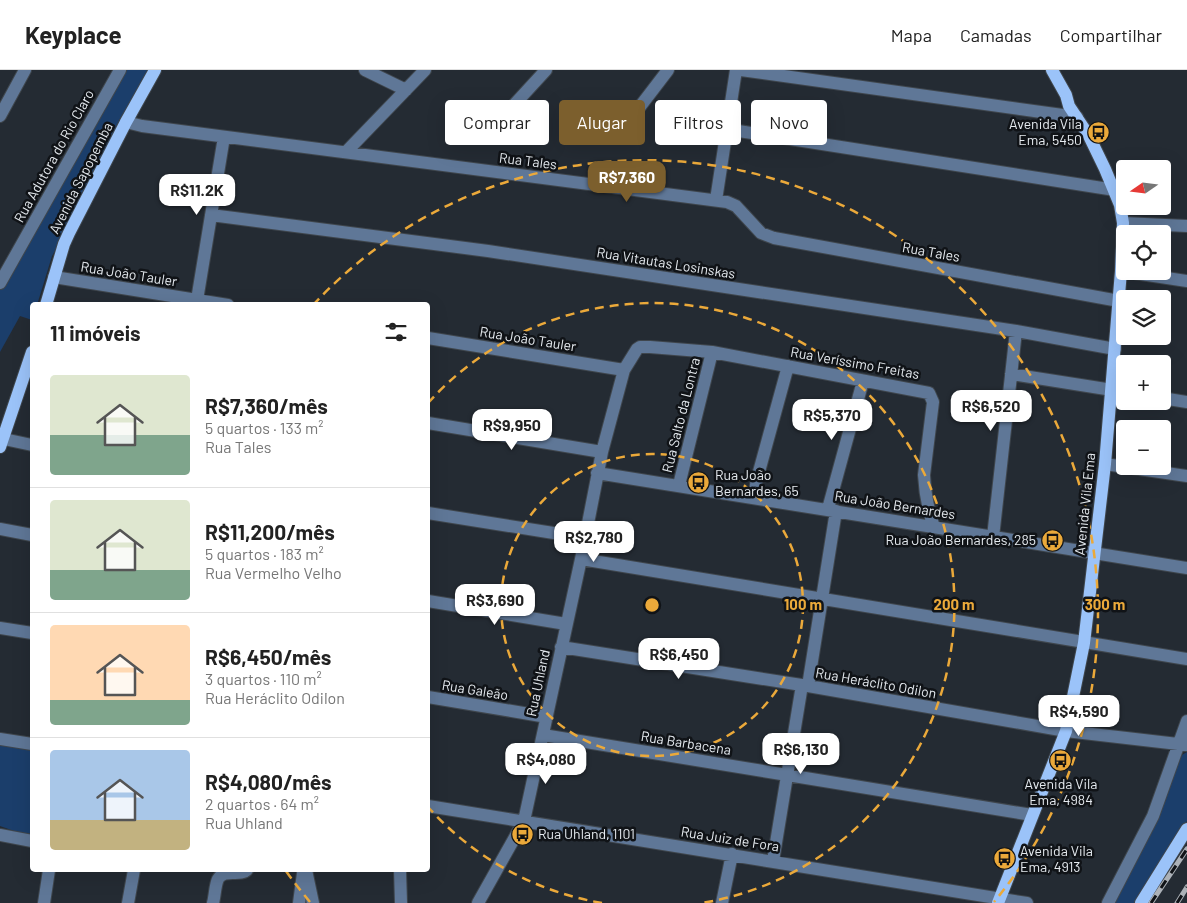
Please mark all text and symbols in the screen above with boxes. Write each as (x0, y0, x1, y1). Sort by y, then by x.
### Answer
text: Keyplace (25, 20, 122, 49)
text: Mapa (891, 24, 932, 46)
text: Camadas (960, 24, 1032, 46)
text: Compartilhar (1060, 24, 1162, 46)
street label: Rua Adutora do Rio Claro (10, 86, 97, 225)
chip: Comprar (445, 100, 549, 145)
chip: Alugar (559, 100, 645, 145)
chip: Filtros (655, 100, 741, 145)
chip: Novo (751, 100, 827, 145)
place label: Avenida Vila Ema, 5450 (1009, 115, 1082, 148)
street label: Avenida Sapopemba (45, 119, 116, 236)
bus stop icon: Avenida Vila Ema, 5450 (1086, 120, 1110, 144)
street label: Rua Tales (498, 149, 558, 173)
pin: R$7,360 (581, 160, 673, 203)
north arrow (1116, 160, 1171, 215)
map controls (1116, 160, 1171, 475)
text: R$7,360 (599, 167, 655, 186)
pin: R$11.2K (151, 174, 243, 216)
text: R$11.2K (170, 180, 224, 199)
button: locate (1116, 225, 1171, 280)
street label: Rua Tales (901, 238, 961, 265)
street label: Rua Vitautas Losinskas (595, 243, 737, 282)
street label: Rua João Tauler (80, 257, 179, 290)
button: layers (1116, 290, 1171, 345)
icon: filters (382, 318, 410, 346)
text: 11 imóveis (50, 320, 141, 345)
street label: Rua João Tauler (479, 322, 578, 355)
street label: Rua Veríssimo Freitas (789, 343, 921, 382)
button: + (1116, 355, 1171, 410)
street label: Rua Salto da Lontra (658, 356, 703, 474)
pin: R$6,520 (945, 390, 1037, 432)
text: R$7,360/mês (205, 393, 328, 418)
icon: home (90, 395, 150, 455)
text: R$6,520 (962, 396, 1020, 415)
pin: R$5,370 (786, 398, 878, 441)
text: R$5,370 (803, 405, 861, 424)
pin: R$9,950 (466, 408, 558, 451)
text: R$9,950 (483, 415, 541, 434)
text: 5 quartos · 133 m² (205, 418, 324, 437)
button: − (1116, 420, 1171, 475)
text: Rua Tales (205, 437, 272, 456)
street label: Avenida Vila Ema (1071, 452, 1098, 556)
place label: Rua João Bernardes, 65 (715, 466, 799, 499)
bus stop icon: Rua João Bernardes, 65 (687, 471, 711, 495)
street label: Rua João Bernardes (834, 487, 957, 522)
text: R$11,200/mês (205, 519, 335, 544)
icon: home (90, 520, 150, 580)
pin: R$2,780 (548, 520, 640, 563)
text: R$2,780 (565, 527, 623, 546)
bus stop icon: Rua João Bernardes, 285 (1040, 528, 1064, 552)
place label: Rua João Bernardes, 285 (886, 531, 1036, 548)
text: 5 quartos · 183 m² (205, 544, 324, 563)
text: Rua Vermelho Velho (205, 563, 342, 582)
pin: R$3,690 (449, 584, 541, 626)
text: R$3,690 (466, 590, 524, 609)
text: 100 m (784, 595, 822, 613)
text: 200 m (933, 595, 975, 613)
text: 300 m (1085, 595, 1125, 613)
centre of rings (643, 596, 661, 614)
pin: R$6,450 (633, 638, 725, 680)
text: R$6,450/mês (205, 644, 331, 669)
text: R$6,450 (649, 644, 709, 663)
icon: home (90, 645, 150, 705)
street label: Rua Uhland (522, 648, 553, 718)
street label: Rua Heráclito Odilon (814, 664, 938, 702)
text: 3 quartos · 110 m² (205, 669, 322, 688)
street label: Rua Galeão (441, 676, 509, 703)
text: Rua Heráclito Odilon (205, 688, 345, 707)
pin: R$4,590 (1033, 694, 1125, 737)
text: R$4,590 (1049, 701, 1109, 720)
street label: Rua Barbacena (640, 727, 732, 758)
pin: R$6,130 (755, 732, 847, 775)
text: R$6,130 (773, 739, 829, 758)
pin: R$4,080 (500, 742, 592, 785)
text: R$4,080 (516, 749, 576, 768)
bus stop icon: Avenida Vila Ema, 4984 (1049, 749, 1073, 773)
text: R$4,080/mês (205, 769, 332, 794)
icon: home (90, 770, 150, 830)
place label: Avenida Vila Ema, 4984 (1025, 775, 1097, 808)
text: 2 quartos · 64 m² (205, 794, 319, 813)
text: Rua Uhland (205, 813, 283, 832)
bus stop icon: Rua Uhland, 1101 (510, 822, 534, 846)
street label: Rua Juiz de Fora (680, 822, 780, 855)
place label: Rua Uhland, 1101 (538, 825, 635, 842)
place label: Avenida Vila Ema, 4913 (1020, 842, 1093, 875)
bus stop icon: Avenida Vila Ema, 4913 (992, 847, 1016, 871)

